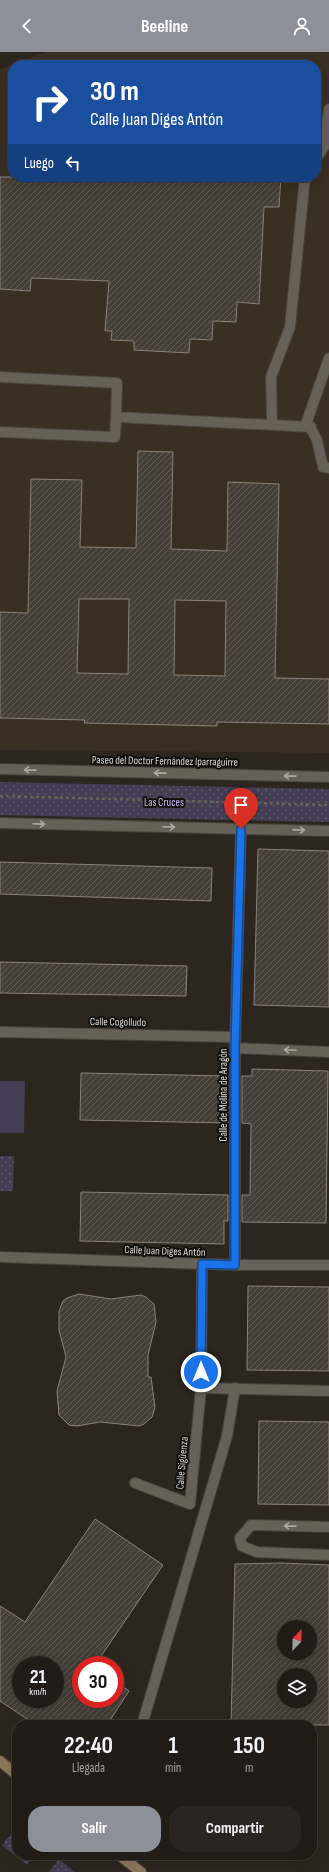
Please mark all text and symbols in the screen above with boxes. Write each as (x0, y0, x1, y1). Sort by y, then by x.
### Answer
icon: back (16, 15, 38, 37)
icon: person (291, 15, 313, 37)
text: Beeline (141, 16, 188, 37)
text: 30 m (90, 75, 139, 108)
icon: right (24, 76, 76, 128)
text: Calle Juan Diges Antón (90, 109, 223, 130)
icon: left (62, 152, 84, 174)
text: Luego (24, 154, 54, 173)
street label: Paseo del Doctor Fernández Iparraguirre (92, 753, 238, 769)
one-way arrow (24, 766, 37, 774)
one-way arrow (154, 769, 167, 777)
one-way arrow (284, 772, 297, 780)
pin (224, 788, 258, 829)
icon: arrive (230, 794, 252, 816)
park label: Las Cruces (144, 796, 184, 809)
one-way arrow (32, 820, 45, 827)
one-way arrow (162, 823, 175, 831)
one-way arrow (292, 826, 305, 834)
street label: Calle Cogolludo (90, 1015, 147, 1029)
one-way arrow (284, 1047, 297, 1054)
street label: Calle de Molina de Aragón (217, 1048, 230, 1142)
street label: Calle Juan Diges Antón (124, 1243, 206, 1259)
position arrow (180, 1351, 222, 1393)
street label: Calle Sigüenza (173, 1436, 191, 1490)
one-way arrow (284, 1522, 297, 1530)
north arrow (277, 1620, 317, 1660)
map controls (277, 1620, 317, 1708)
speed limit sign: 30 (72, 1656, 124, 1708)
text: 21 (30, 1665, 46, 1689)
button: layers (277, 1668, 317, 1708)
text: km/h (29, 1686, 47, 1698)
text: 22:40 (64, 1731, 113, 1760)
text: 1 (169, 1731, 178, 1760)
text: 150 (234, 1731, 265, 1760)
text: Llegada (72, 1760, 105, 1776)
text: min (165, 1760, 181, 1776)
text: m (245, 1760, 253, 1776)
button: Salir (28, 1806, 161, 1852)
button: Compartir (169, 1806, 301, 1852)

